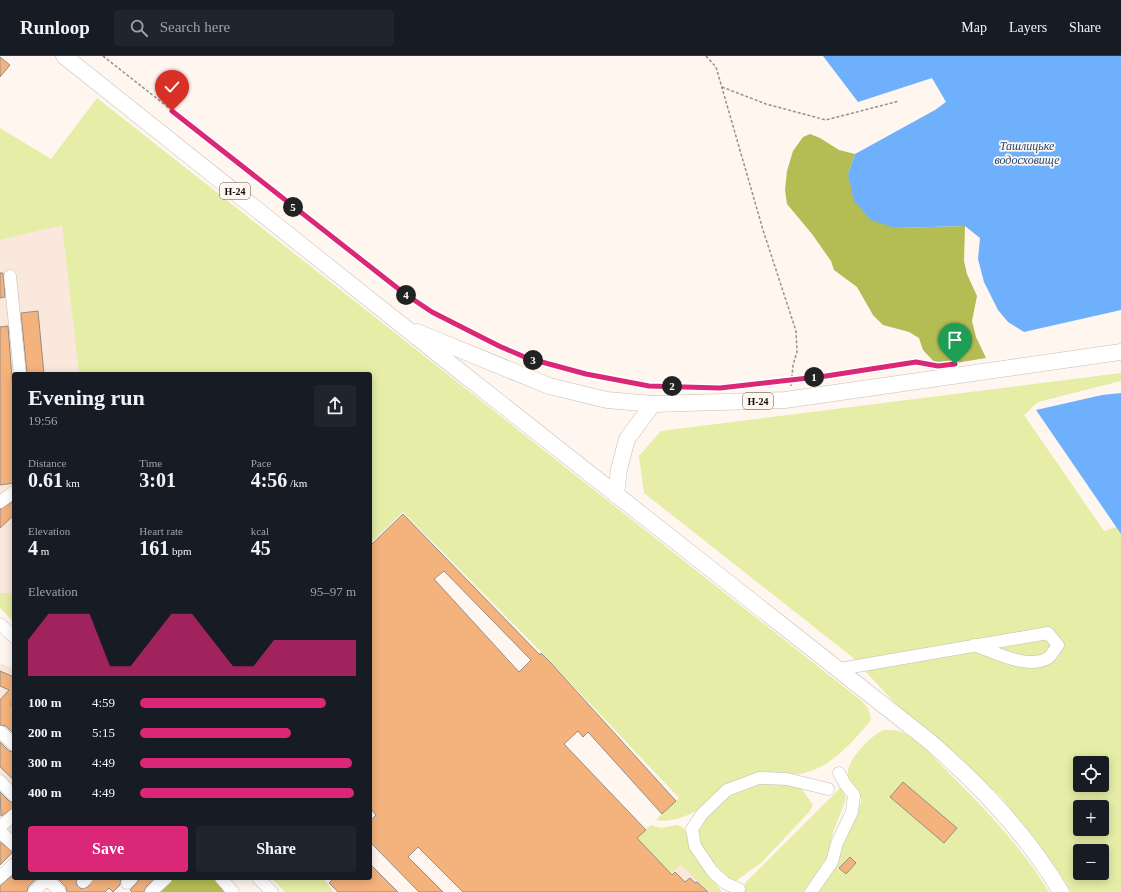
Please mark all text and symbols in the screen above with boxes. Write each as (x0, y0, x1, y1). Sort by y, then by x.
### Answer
search box (114, 10, 394, 46)
text: Runloop (20, 17, 90, 38)
icon: search (128, 17, 150, 39)
text: Search here (160, 19, 230, 35)
text: Map (961, 20, 987, 35)
text: Layers (1009, 20, 1047, 35)
text: Share (1069, 20, 1101, 35)
pin (155, 70, 189, 111)
icon: check (161, 76, 183, 98)
water label: Ташлицьке водосховище (994, 139, 1060, 167)
road number: Н-24 (220, 183, 250, 199)
pin: 5 (283, 197, 303, 217)
text: 5 (290, 201, 296, 213)
pin: 4 (396, 285, 416, 305)
text: 4 (403, 289, 409, 301)
pin (938, 323, 972, 364)
icon: arrive (944, 329, 966, 351)
pin: 3 (523, 350, 543, 370)
text: 3 (530, 354, 536, 366)
pin: 1 (804, 367, 824, 387)
text: 1 (811, 371, 817, 383)
pin: 2 (662, 376, 682, 396)
text: 2 (669, 380, 675, 392)
text: Evening run (28, 385, 145, 410)
button: share (314, 385, 356, 427)
road number: Н-24 (743, 393, 773, 409)
text: 19:56 (28, 413, 58, 428)
text: Distance (28, 457, 66, 469)
text: Time (139, 457, 162, 469)
text: Pace (251, 457, 271, 469)
text: 0.61 (28, 469, 63, 491)
text: 3:01 (139, 469, 176, 491)
text: 4:56 (251, 469, 287, 491)
text: km (63, 477, 80, 489)
text: /km (287, 477, 307, 489)
text: Elevation (28, 525, 70, 537)
text: Heart rate (139, 525, 183, 537)
text: kcal (251, 525, 269, 537)
text: 4 (28, 537, 38, 559)
text: 161 (139, 537, 169, 559)
text: 45 (251, 537, 271, 559)
text: m (38, 545, 49, 557)
text: bpm (169, 545, 192, 557)
text: Elevation (28, 584, 78, 599)
text: 95–97 m (310, 584, 356, 599)
text: 100 m (28, 695, 62, 710)
text: 4:59 (92, 695, 115, 710)
text: 200 m (28, 725, 62, 740)
text: 5:15 (92, 725, 115, 740)
text: 300 m (28, 755, 62, 770)
text: 4:49 (92, 755, 115, 770)
map controls (1073, 756, 1109, 880)
button: locate (1073, 756, 1109, 792)
text: 400 m (28, 785, 62, 800)
text: 4:49 (92, 785, 115, 800)
button: + (1073, 800, 1109, 836)
button: Save (28, 826, 188, 872)
button: Share (196, 826, 356, 872)
button: − (1073, 844, 1109, 880)

